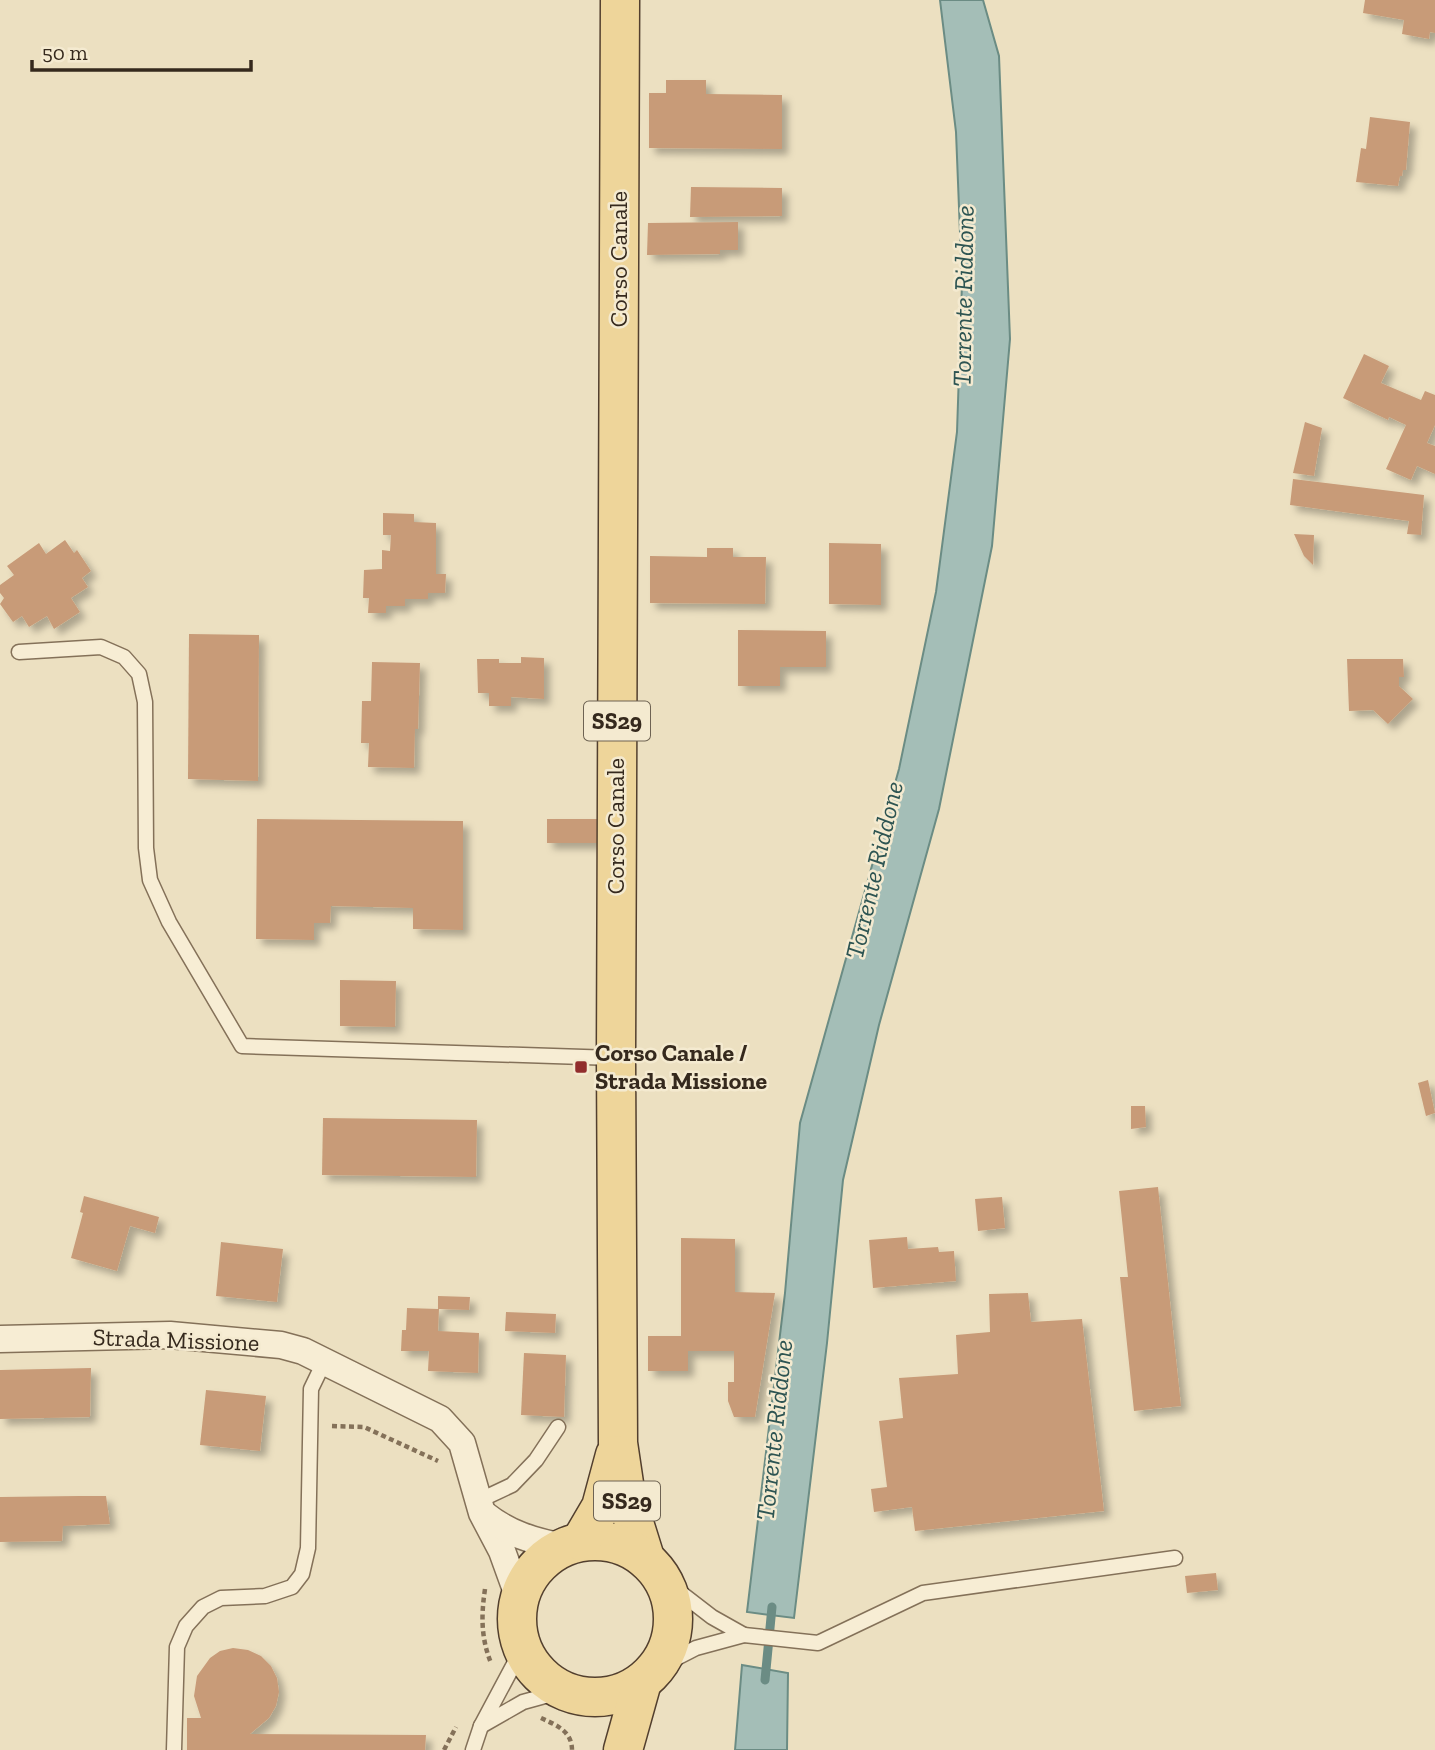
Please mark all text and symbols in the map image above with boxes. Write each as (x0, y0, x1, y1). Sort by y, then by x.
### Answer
scale bar (32, 28, 250, 72)
text: 50 m (42, 40, 88, 65)
street label: Corso Canale (604, 191, 633, 327)
water label: Torrente Riddone (945, 205, 981, 387)
road number: SS29 (584, 702, 650, 740)
street label: Corso Canale (601, 758, 630, 894)
water label: Torrente Riddone (838, 778, 910, 962)
place label: Corso Canale / Strada Missione (595, 1038, 768, 1095)
marker: Corso Canale / Strada Missione (573, 1059, 589, 1075)
street label: Strada Missione (92, 1322, 260, 1357)
water label: Torrente Riddone (749, 1338, 799, 1522)
road number: SS29 (594, 1482, 660, 1520)

